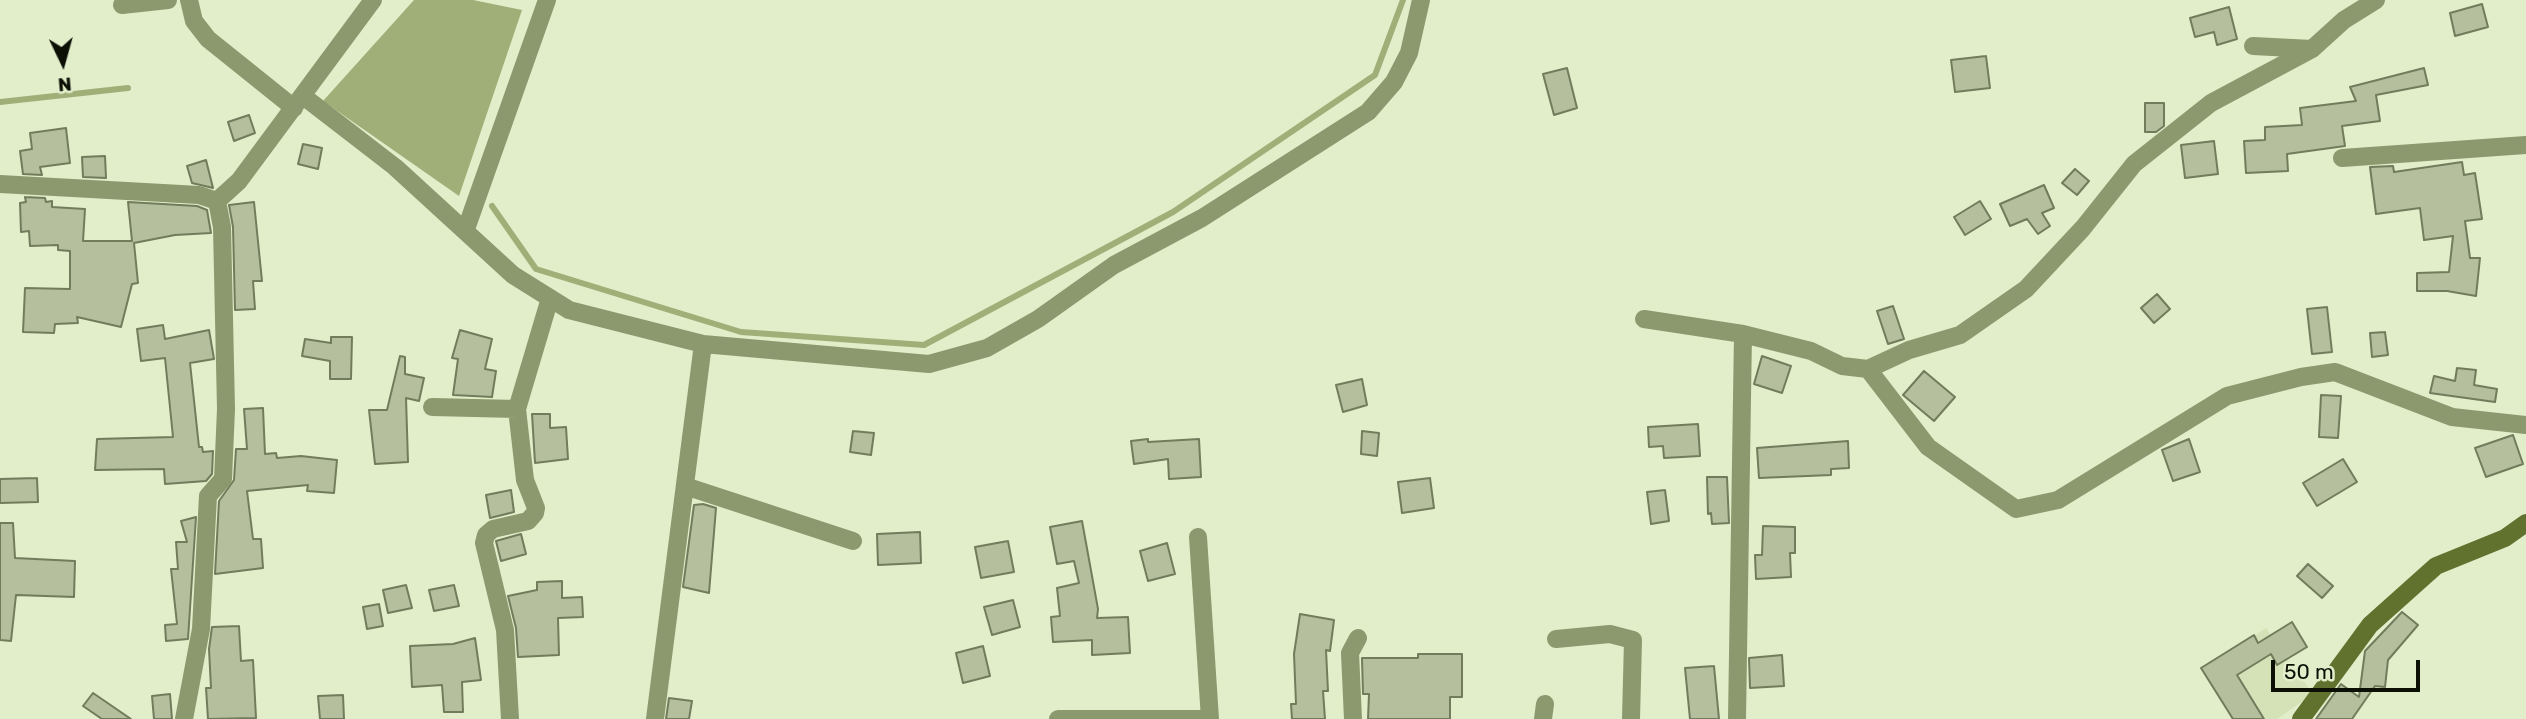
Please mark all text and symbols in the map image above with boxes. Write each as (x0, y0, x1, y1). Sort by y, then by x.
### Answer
north arrow (28, 28, 98, 98)
text: N (57, 72, 73, 96)
scale bar (2274, 646, 2423, 690)
text: 50 m (2284, 659, 2334, 684)

